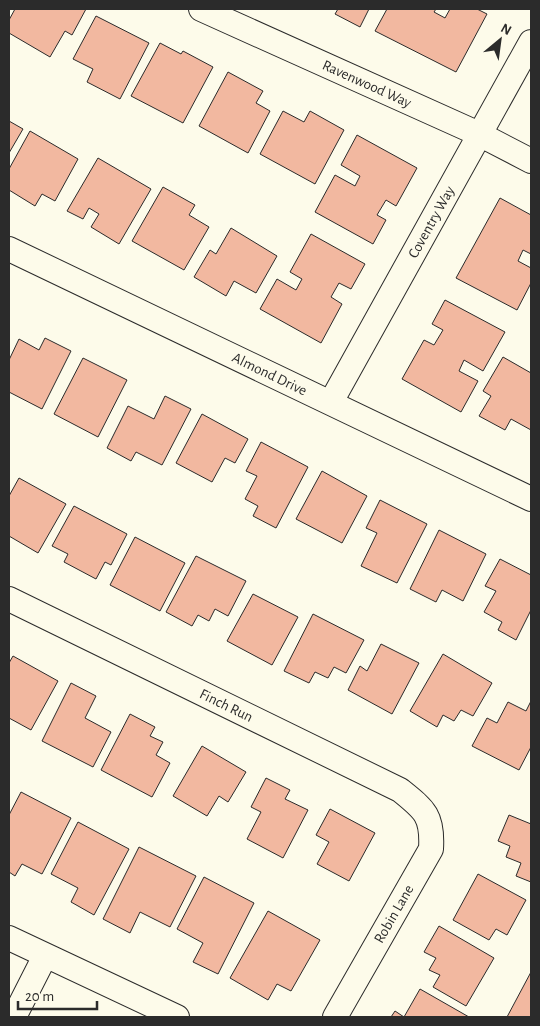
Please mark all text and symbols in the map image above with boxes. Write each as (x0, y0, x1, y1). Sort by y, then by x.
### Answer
north arrow (475, 15, 525, 65)
text: N (498, 21, 513, 38)
street label: Ravenwood Way (320, 57, 414, 110)
street label: Coventry Way (405, 183, 457, 261)
street label: Almond Drive (230, 350, 309, 398)
street label: Finch Run (197, 686, 255, 725)
street label: Robin Lane (371, 882, 417, 946)
scale bar (18, 978, 96, 1010)
text: 20 m (25, 989, 54, 1004)

